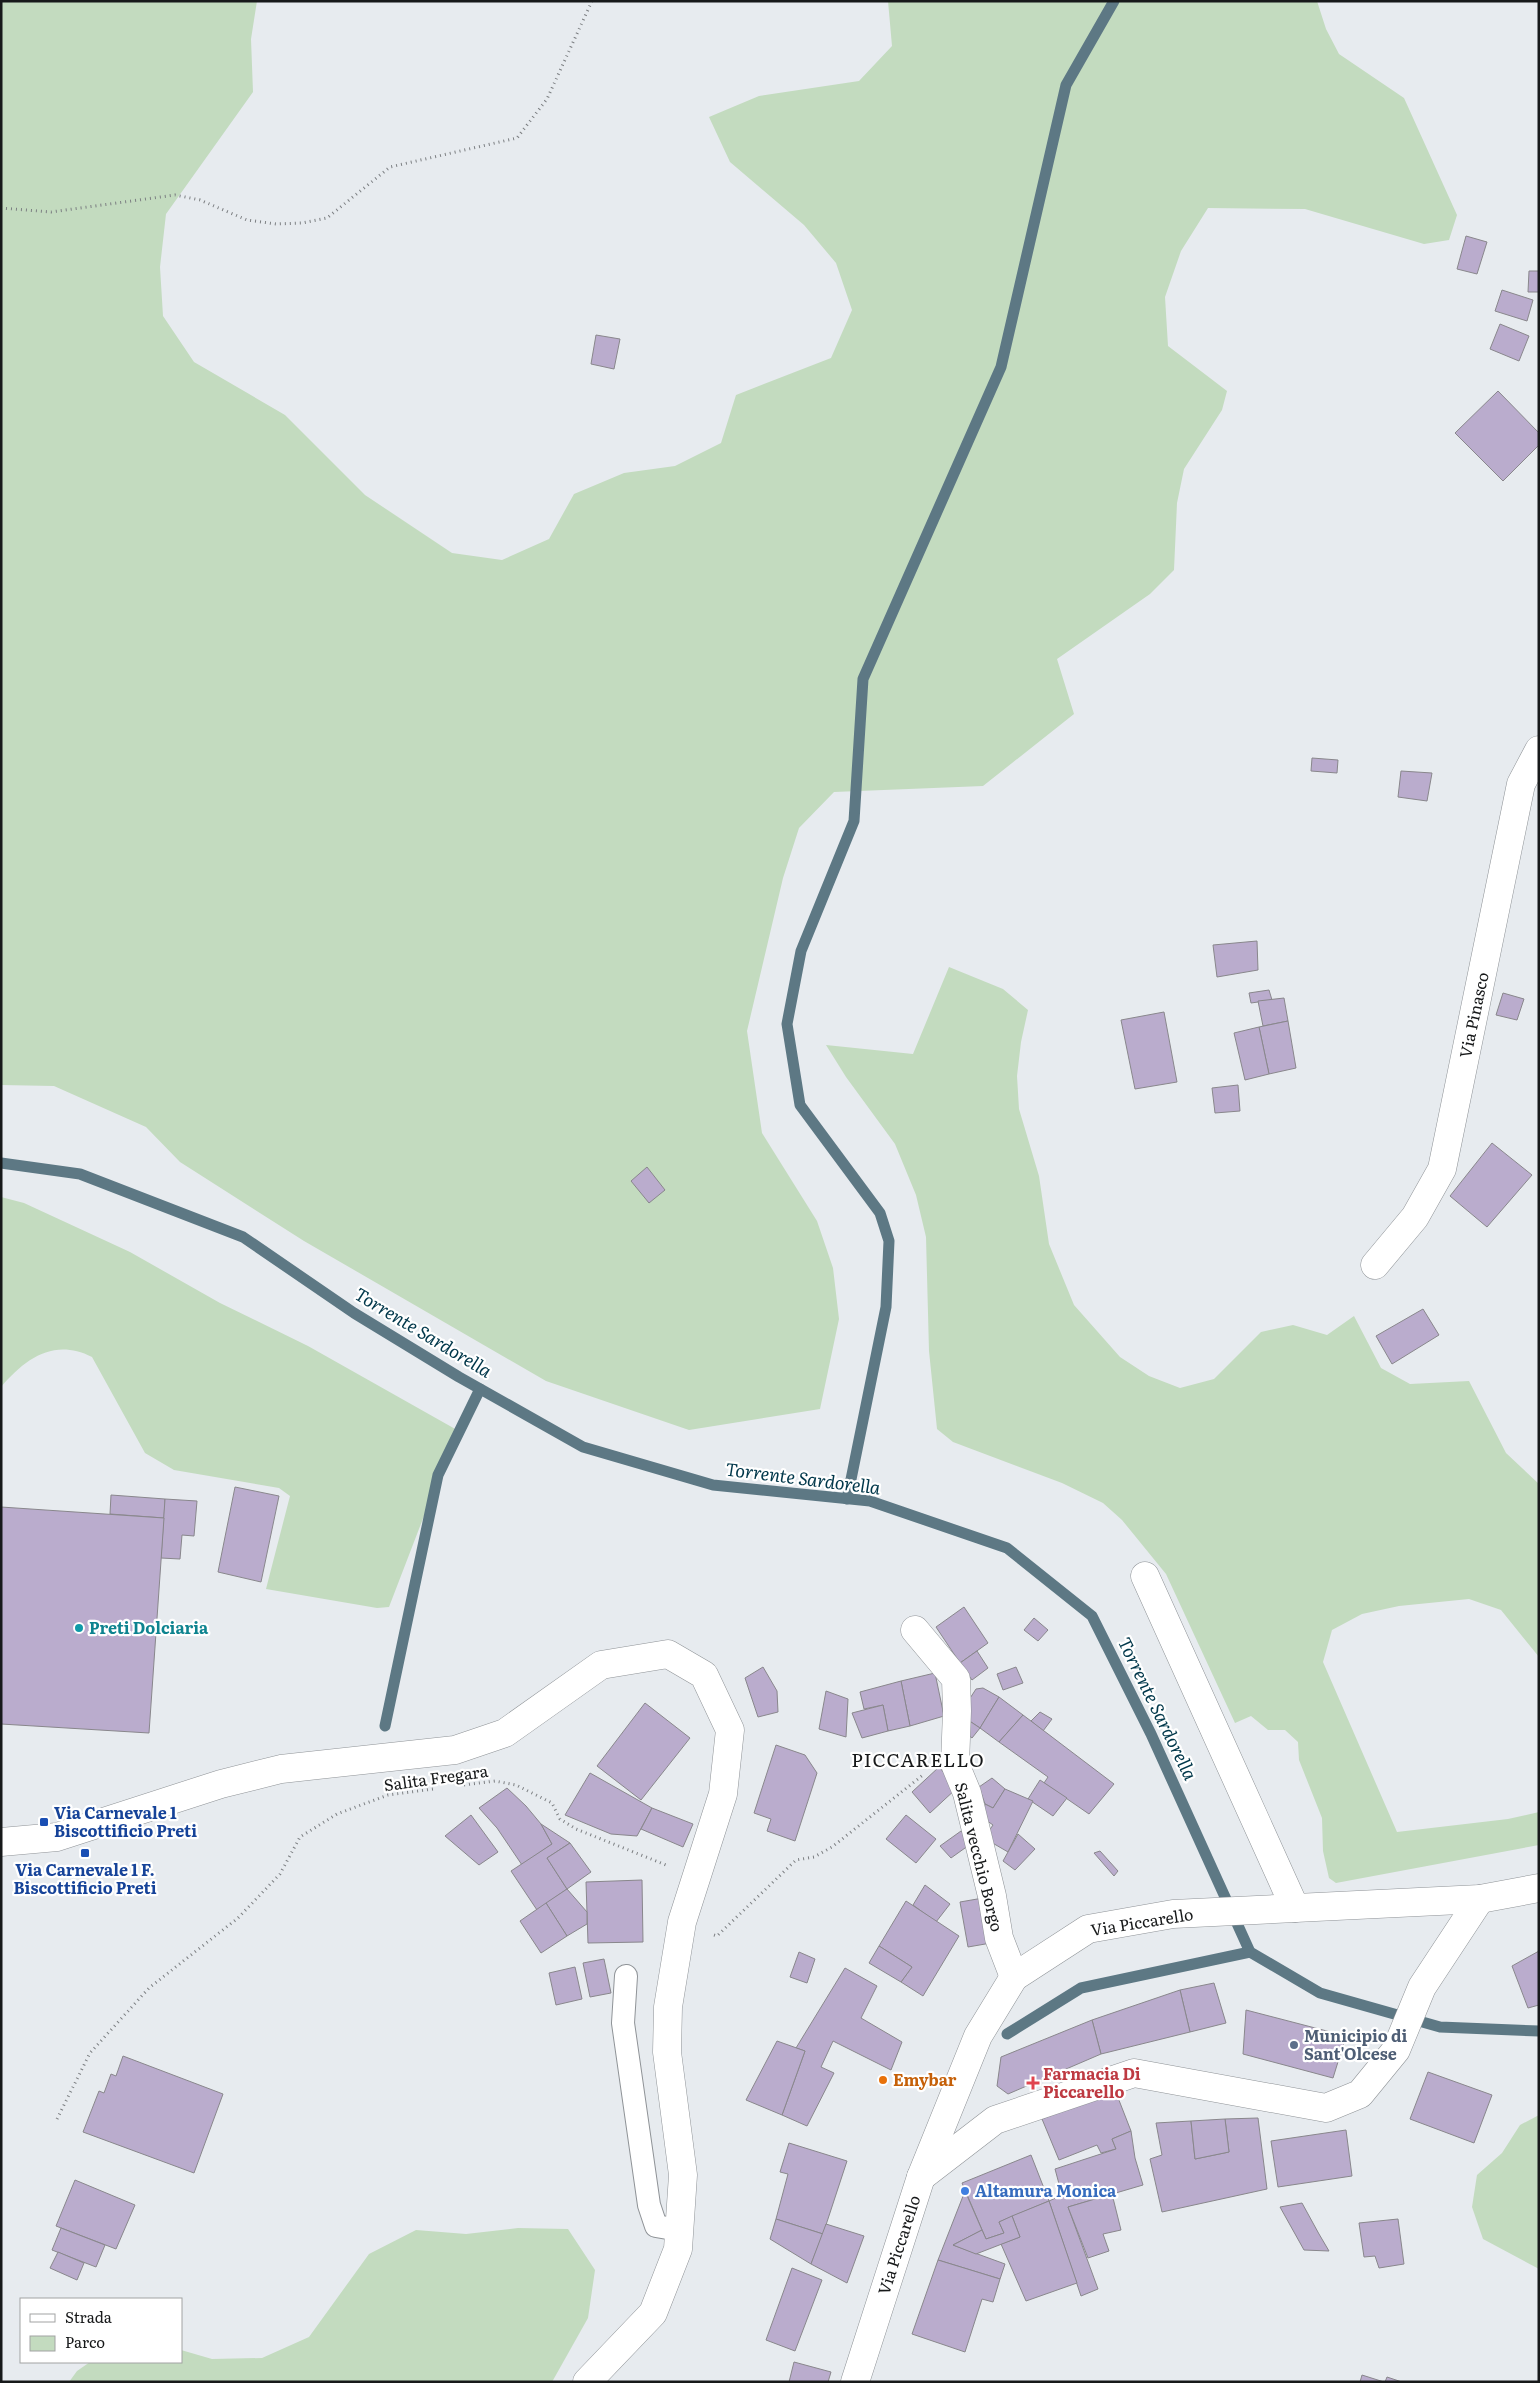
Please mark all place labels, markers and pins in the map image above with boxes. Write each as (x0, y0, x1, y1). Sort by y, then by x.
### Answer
place label: Preti Dolciaria (89, 1615, 209, 1639)
marker: Preti Dolciaria (73, 1622, 85, 1634)
place label: Via Carnevale 1 Biscottificio Preti (54, 1800, 197, 1842)
marker: Via Carnevale 1 Biscottificio Preti (38, 1816, 50, 1828)
marker: Via Carnevale 1 F. Biscottificio Preti (79, 1847, 91, 1859)
place label: Via Carnevale 1 F. Biscottificio Preti (14, 1857, 157, 1899)
place label: Municipio di Sant'Olcese (1304, 2023, 1408, 2065)
marker: Municipio di Sant'Olcese (1288, 2039, 1300, 2051)
place label: Farmacia Di Piccarello (1043, 2061, 1141, 2103)
place label: Emybar (893, 2067, 957, 2091)
marker: Emybar (877, 2074, 889, 2086)
marker: Farmacia Di Piccarello (1027, 2077, 1039, 2089)
place label: Altamura Monica (975, 2178, 1117, 2202)
marker: Altamura Monica (959, 2185, 971, 2197)

